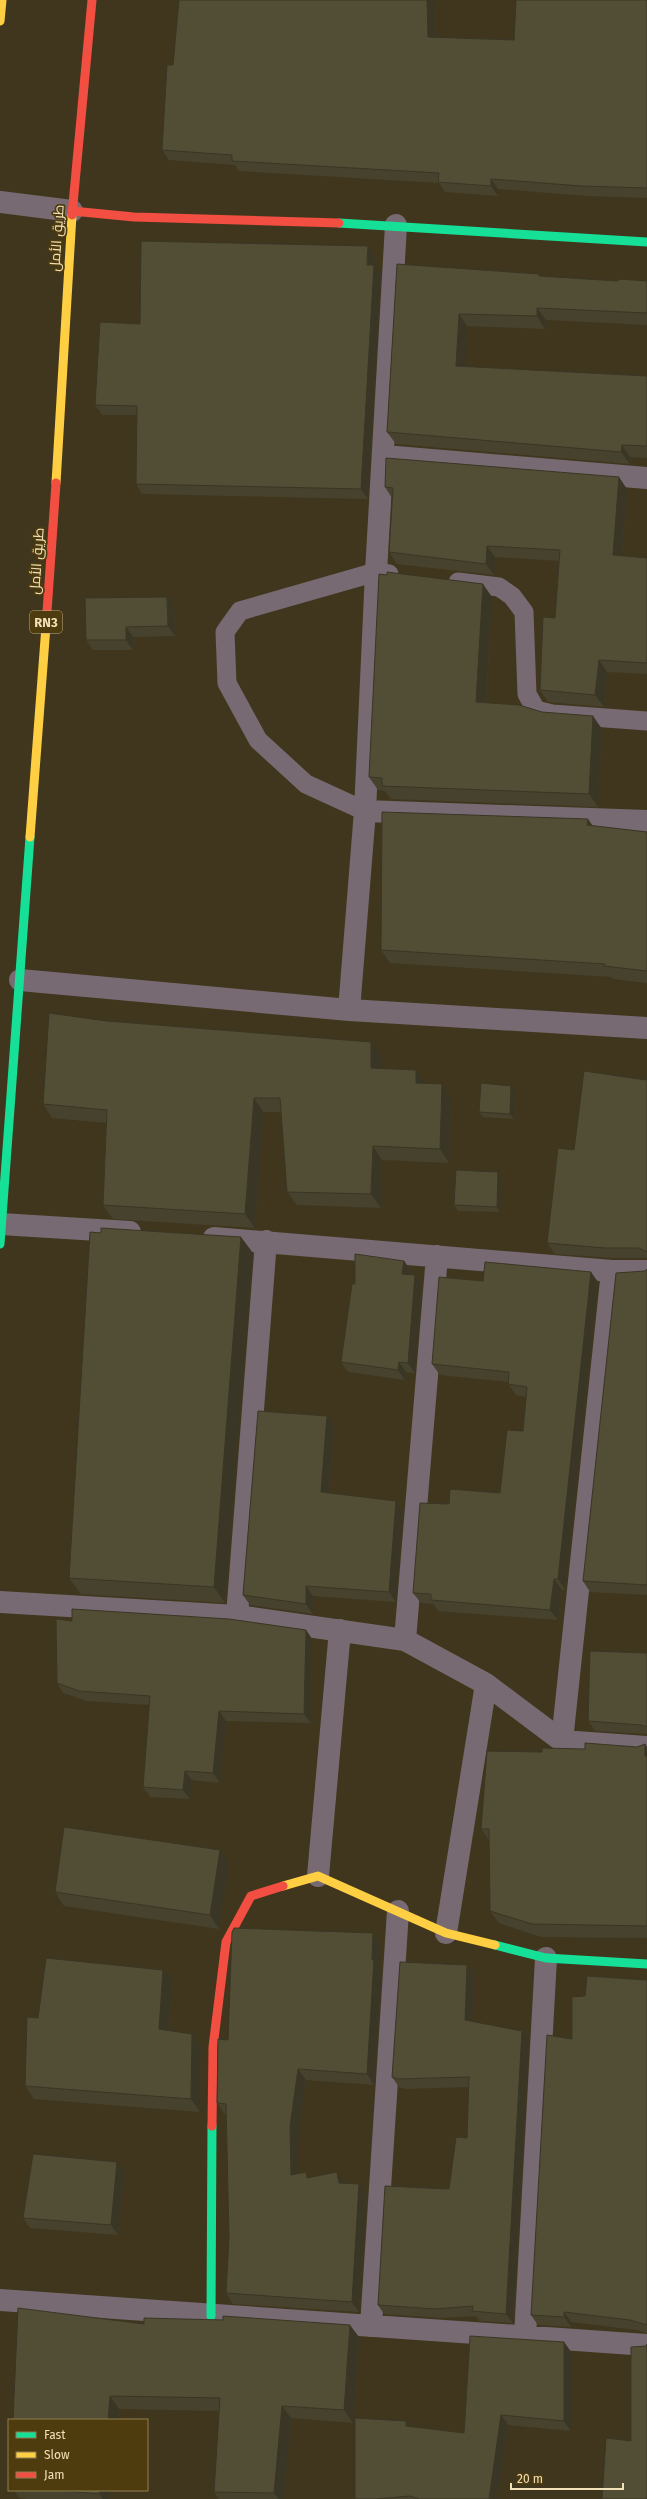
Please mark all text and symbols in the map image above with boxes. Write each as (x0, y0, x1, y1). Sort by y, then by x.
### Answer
street label: طريق الأمل (46, 204, 68, 272)
street label: طريق الأمل (26, 527, 48, 595)
road number: RN3 (30, 611, 62, 633)
legend (8, 2419, 148, 2491)
text: Fast (44, 2428, 66, 2442)
text: Slow (44, 2448, 70, 2462)
scale bar (511, 2465, 623, 2491)
text: Jam (44, 2468, 64, 2482)
text: 20 m (517, 2472, 543, 2486)

